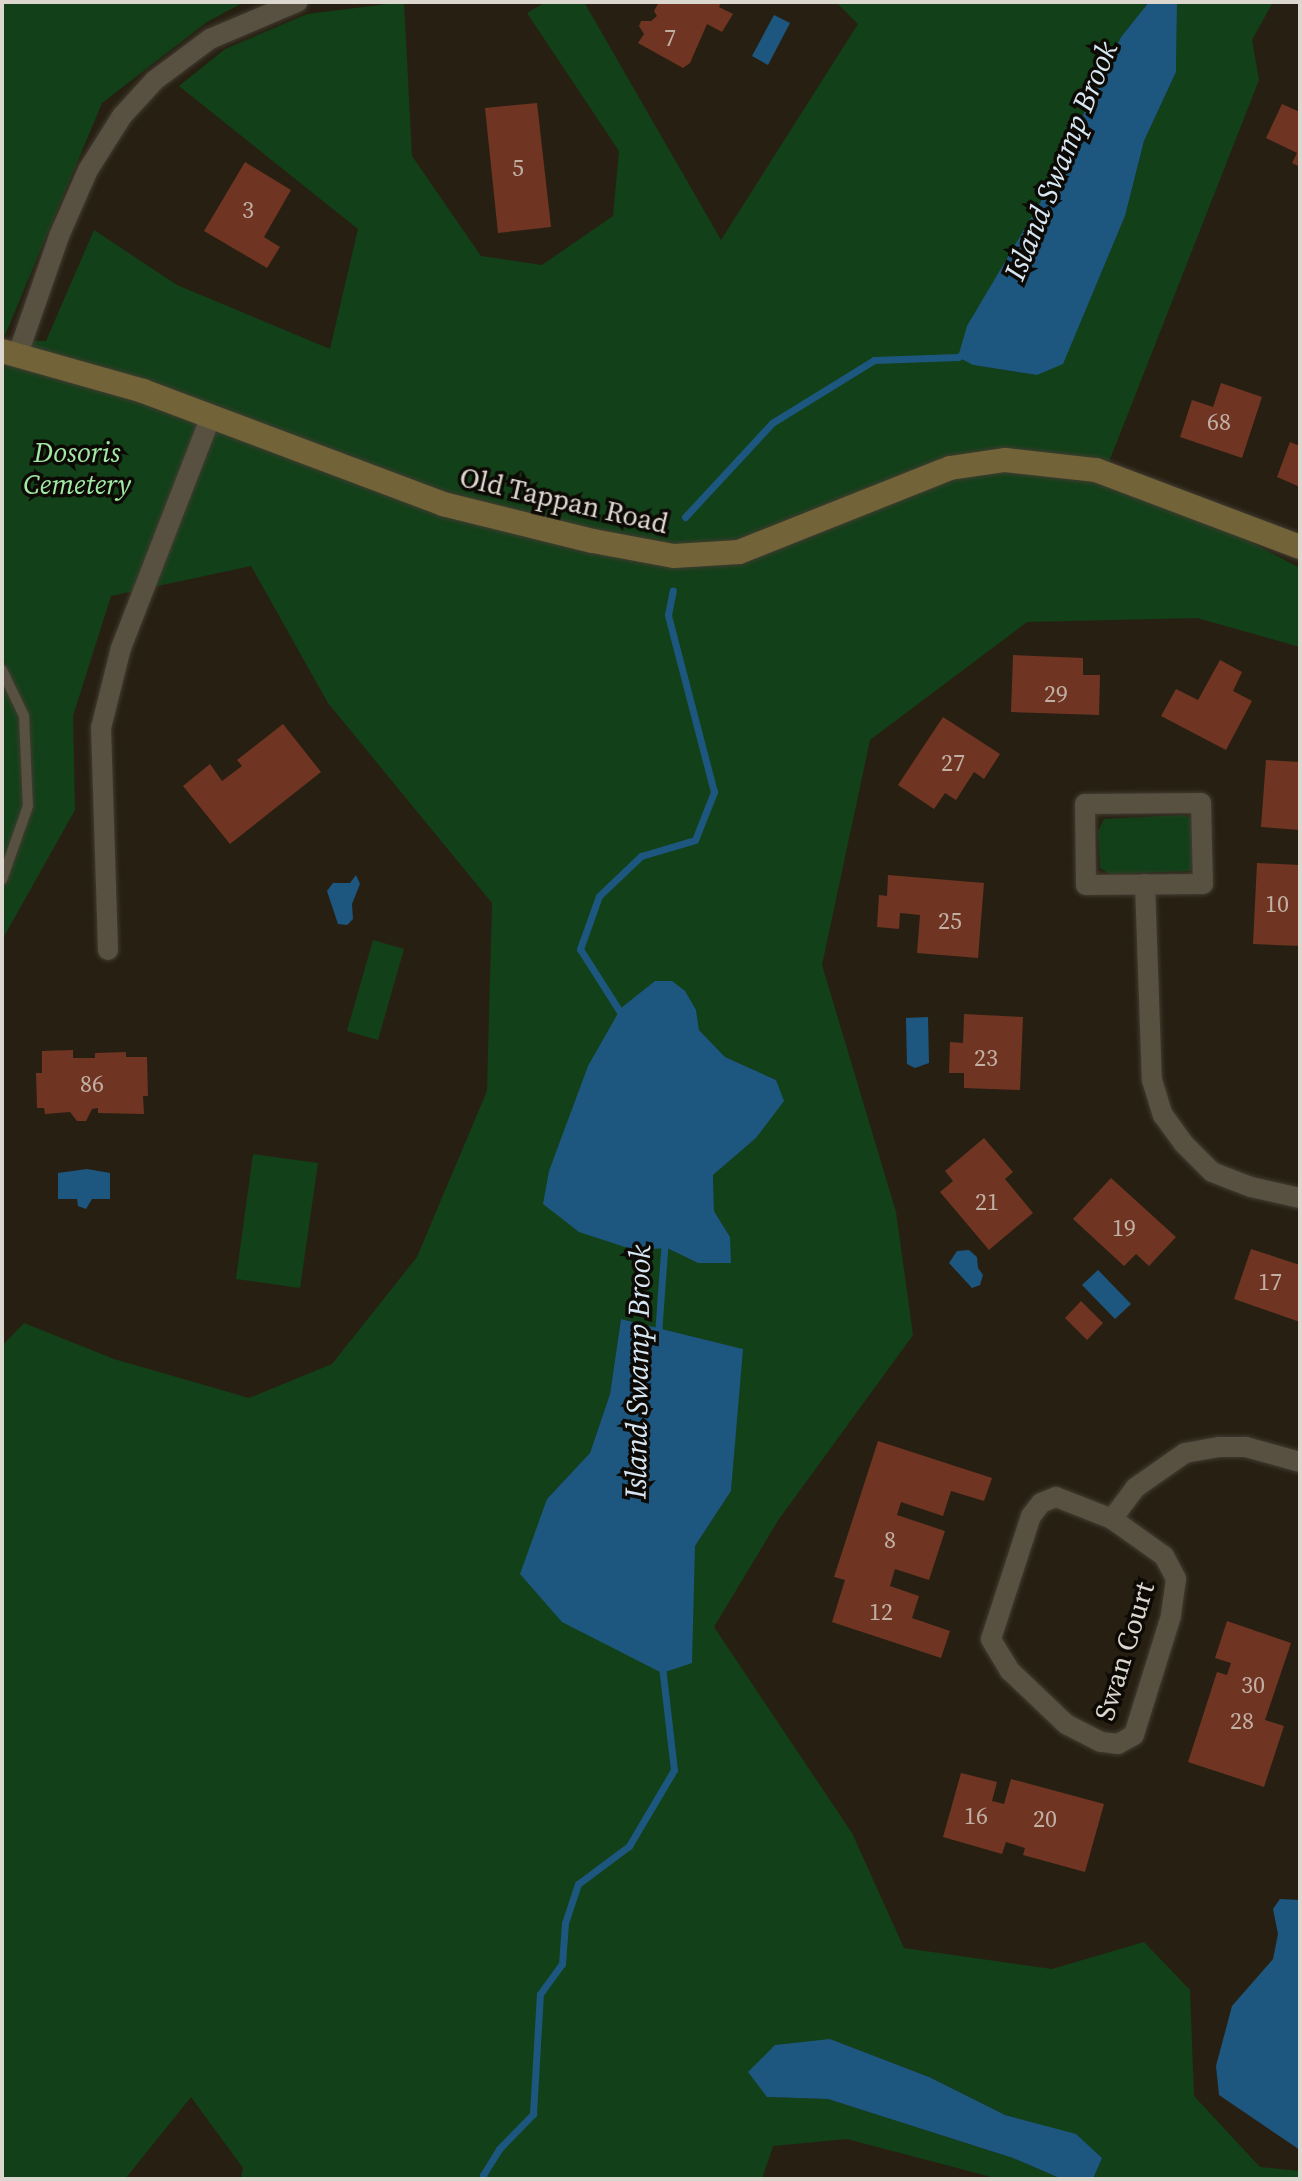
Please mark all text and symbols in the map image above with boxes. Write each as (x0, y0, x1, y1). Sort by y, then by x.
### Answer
house number: 7 (664, 24, 676, 52)
water label: Island Swamp Brook (997, 37, 1125, 285)
house number: 5 (512, 154, 524, 182)
house number: 3 (242, 196, 254, 224)
house number: 68 (1207, 408, 1231, 436)
park label: Dosoris Cemetery (23, 435, 131, 501)
street label: Old Tappan Road (456, 460, 672, 540)
house number: 29 (1044, 680, 1068, 708)
house number: 27 (941, 749, 965, 777)
house number: 10 (1265, 890, 1289, 918)
house number: 25 (938, 907, 962, 935)
house number: 23 (974, 1044, 998, 1072)
house number: 86 (80, 1070, 104, 1098)
house number: 21 (975, 1188, 999, 1216)
house number: 19 (1112, 1214, 1136, 1242)
water label: Island Swamp Brook (618, 1245, 658, 1499)
house number: 17 (1258, 1268, 1282, 1296)
house number: 8 (884, 1526, 896, 1554)
street label: Swan Court (1087, 1578, 1161, 1724)
house number: 12 (869, 1598, 893, 1626)
house number: 30 (1241, 1671, 1265, 1699)
house number: 28 (1230, 1707, 1254, 1735)
house number: 16 (964, 1802, 988, 1830)
house number: 20 (1033, 1805, 1057, 1833)

